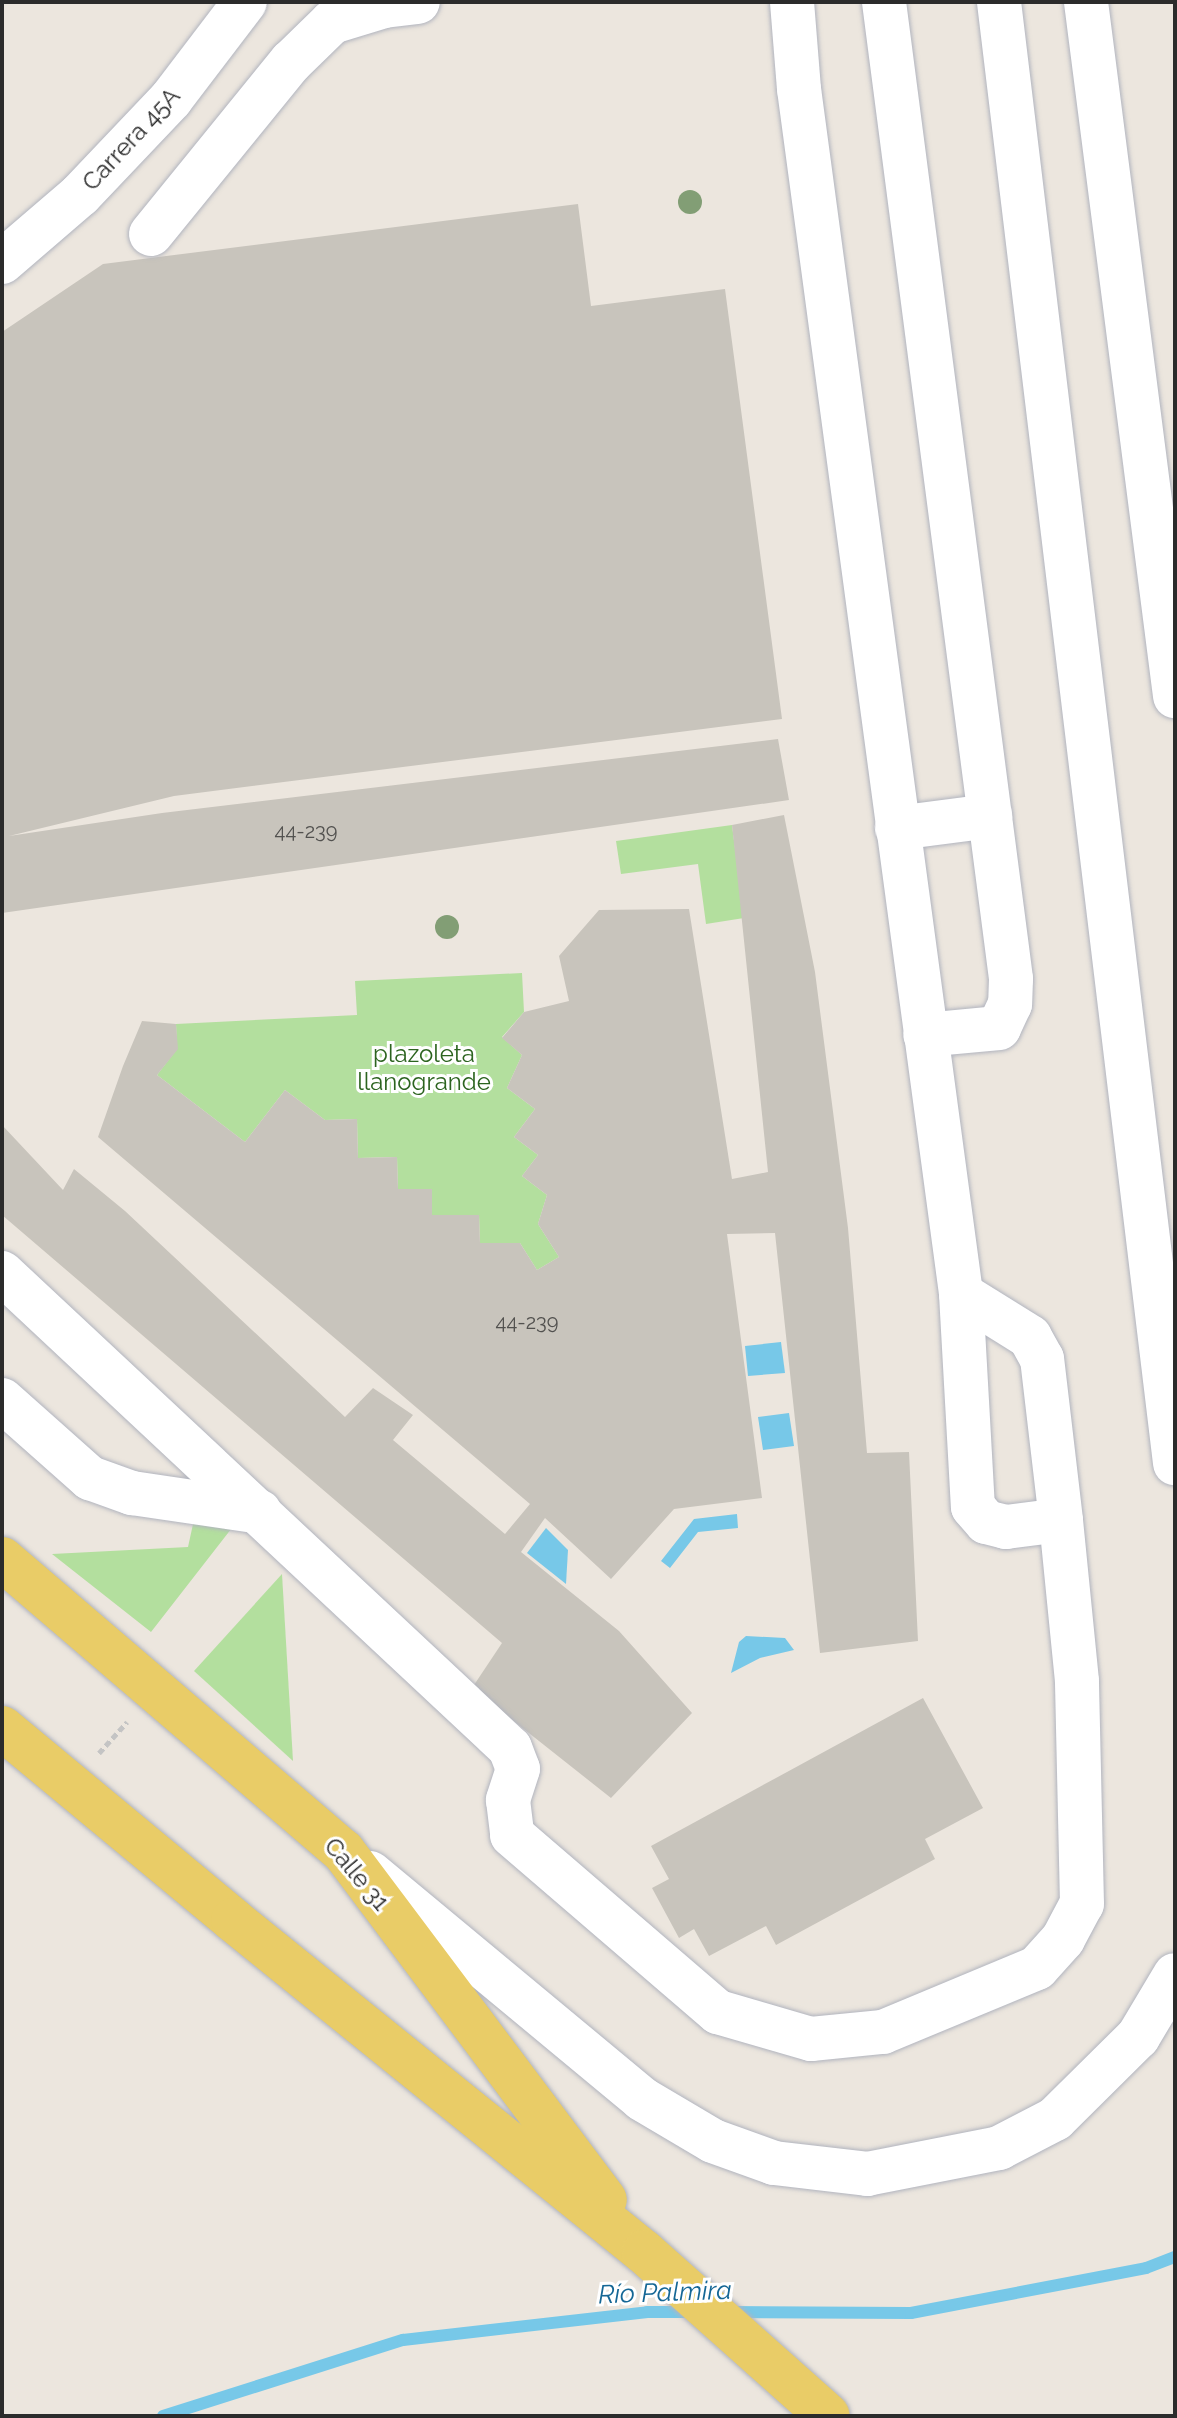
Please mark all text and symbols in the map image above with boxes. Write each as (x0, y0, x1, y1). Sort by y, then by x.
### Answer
street label: Carrera 45A (76, 82, 186, 196)
house number: 44-239 (275, 819, 337, 843)
park label: plazoleta llanogrande (357, 1040, 491, 1096)
house number: 44-239 (496, 1310, 558, 1334)
street label: Calle 31 (318, 1832, 396, 1916)
water label: Río Palmira (598, 2275, 732, 2311)

